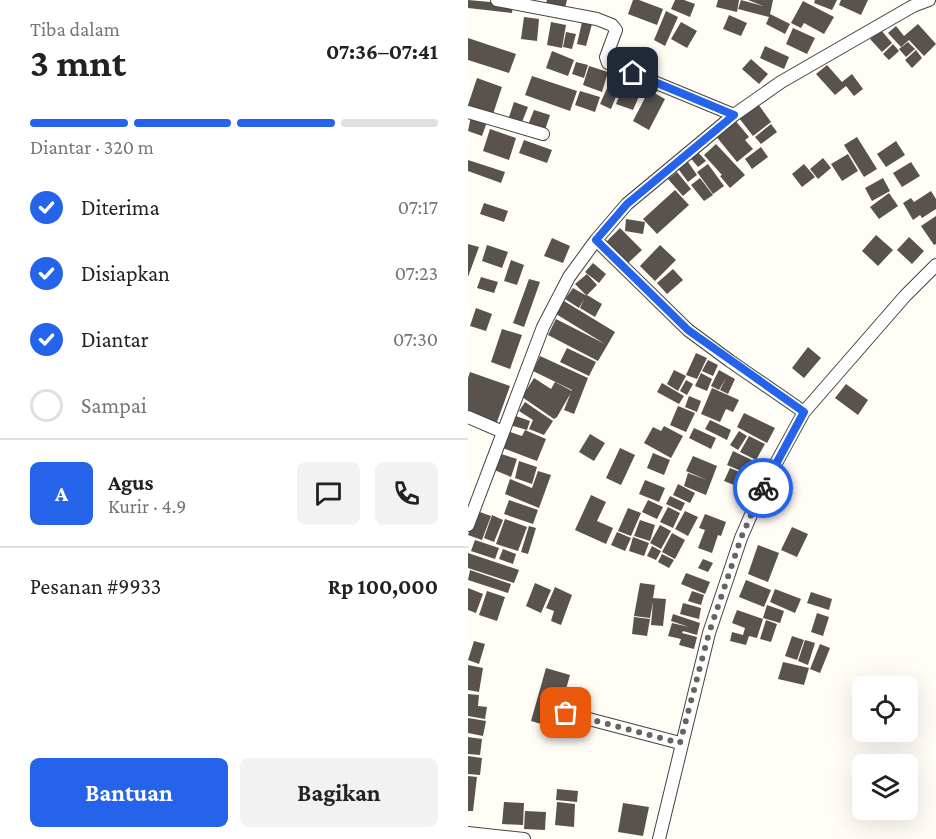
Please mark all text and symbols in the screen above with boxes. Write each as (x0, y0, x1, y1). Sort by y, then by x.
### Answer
text: Tiba dalam (30, 18, 120, 40)
text: 07:36–07:41 (326, 39, 438, 64)
text: 3 mnt (30, 41, 126, 84)
pin (607, 47, 658, 98)
icon: home (616, 56, 649, 89)
text: Diantar · 320 m (30, 136, 154, 158)
icon: check (30, 191, 63, 224)
text: Diterima (81, 195, 160, 220)
text: 07:17 (398, 196, 438, 218)
icon: check (30, 257, 63, 290)
text: Disiapkan (81, 261, 170, 286)
text: 07:23 (395, 262, 438, 284)
icon: check (30, 323, 63, 356)
text: Diantar (81, 327, 149, 352)
text: 07:30 (393, 328, 438, 350)
text: Sampai (81, 393, 147, 418)
courier (733, 458, 793, 518)
button: chat (297, 462, 360, 525)
button: phone (375, 462, 438, 525)
text: Agus (108, 470, 154, 495)
icon: bike (747, 472, 780, 505)
text: A (55, 481, 68, 506)
text: Kurir · 4.9 (108, 495, 186, 517)
text: Pesanan #9933 (30, 574, 161, 599)
text: Rp 100,000 (328, 574, 438, 599)
map controls (852, 676, 918, 820)
button: locate (852, 676, 918, 742)
pin (540, 687, 591, 738)
icon: bag (549, 696, 582, 729)
button: layers (852, 754, 918, 820)
button: Bantuan (30, 758, 228, 827)
button: Bagikan (240, 758, 438, 827)

